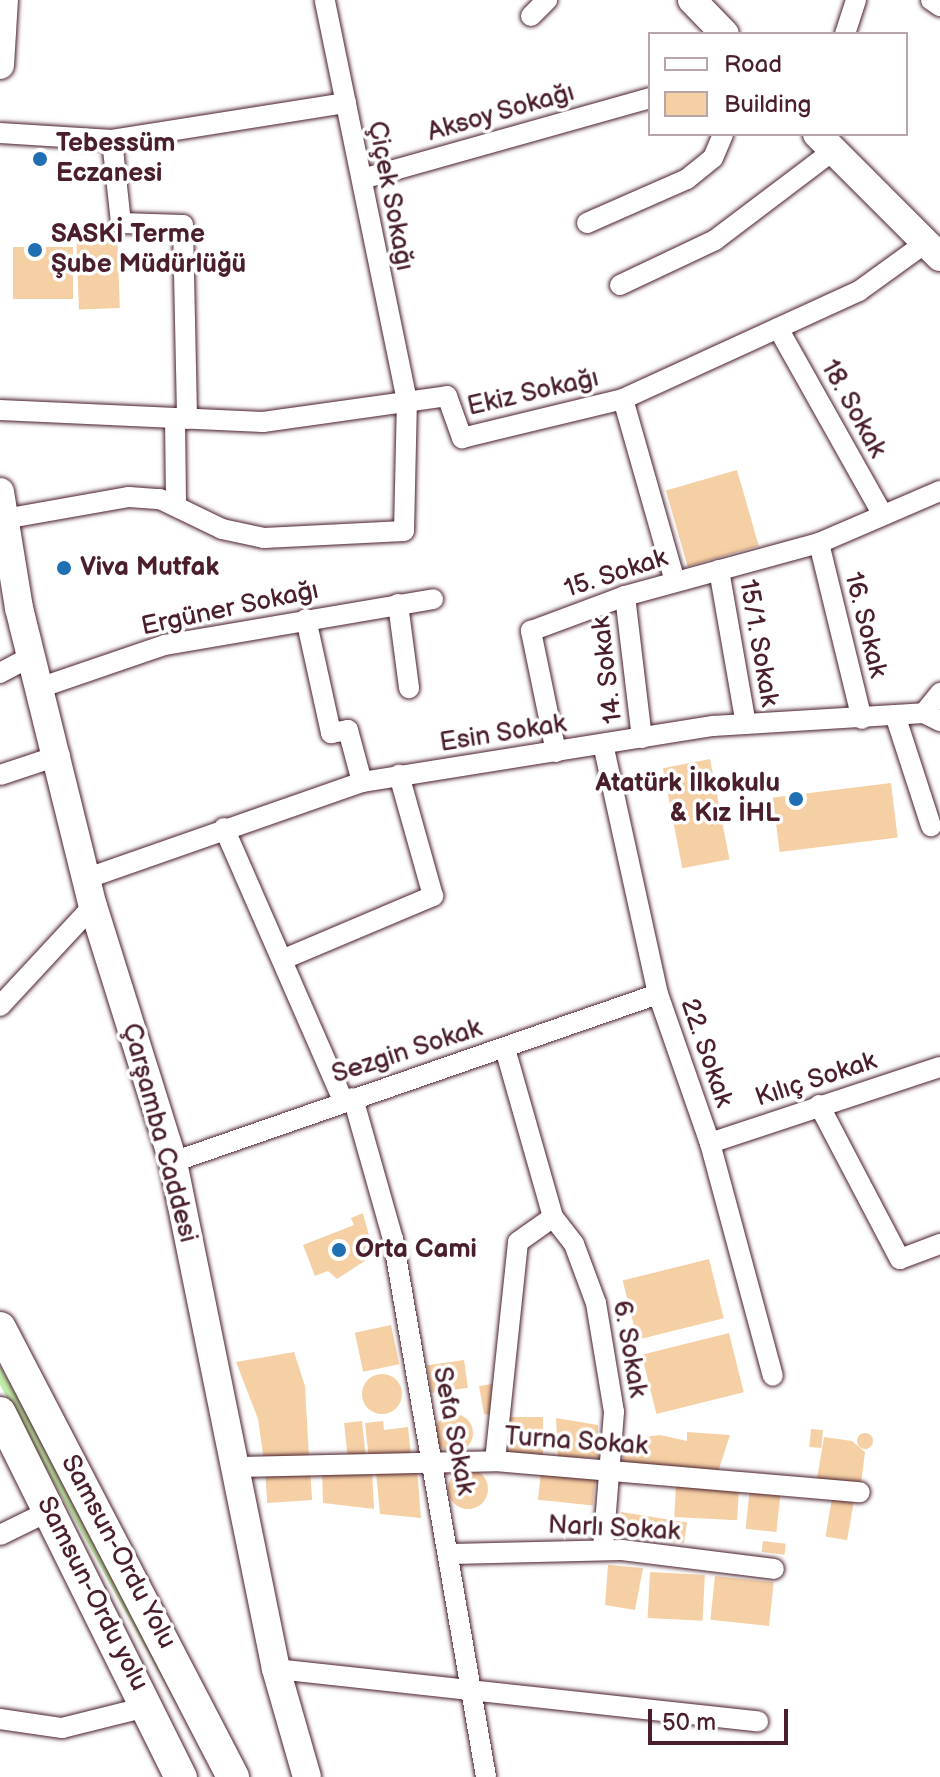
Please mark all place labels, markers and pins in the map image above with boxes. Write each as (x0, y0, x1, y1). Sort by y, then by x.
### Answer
place label: Tebessüm Eczanesi (56, 128, 175, 190)
marker: Tebessüm Eczanesi (31, 150, 49, 168)
place label: SASKİ Terme Şube Müdürlüğü (51, 219, 246, 280)
marker: SASKİ Terme Şube Müdürlüğü (26, 241, 44, 259)
place label: Viva Mutfak (80, 552, 219, 584)
marker: Viva Mutfak (55, 559, 73, 577)
place label: Atatürk İlkokulu & Kız İHL (595, 768, 780, 830)
marker: Atatürk İlkokulu & Kız İHL (787, 790, 805, 808)
place label: Orta Cami (355, 1234, 477, 1266)
marker: Orta Cami (330, 1241, 348, 1259)

